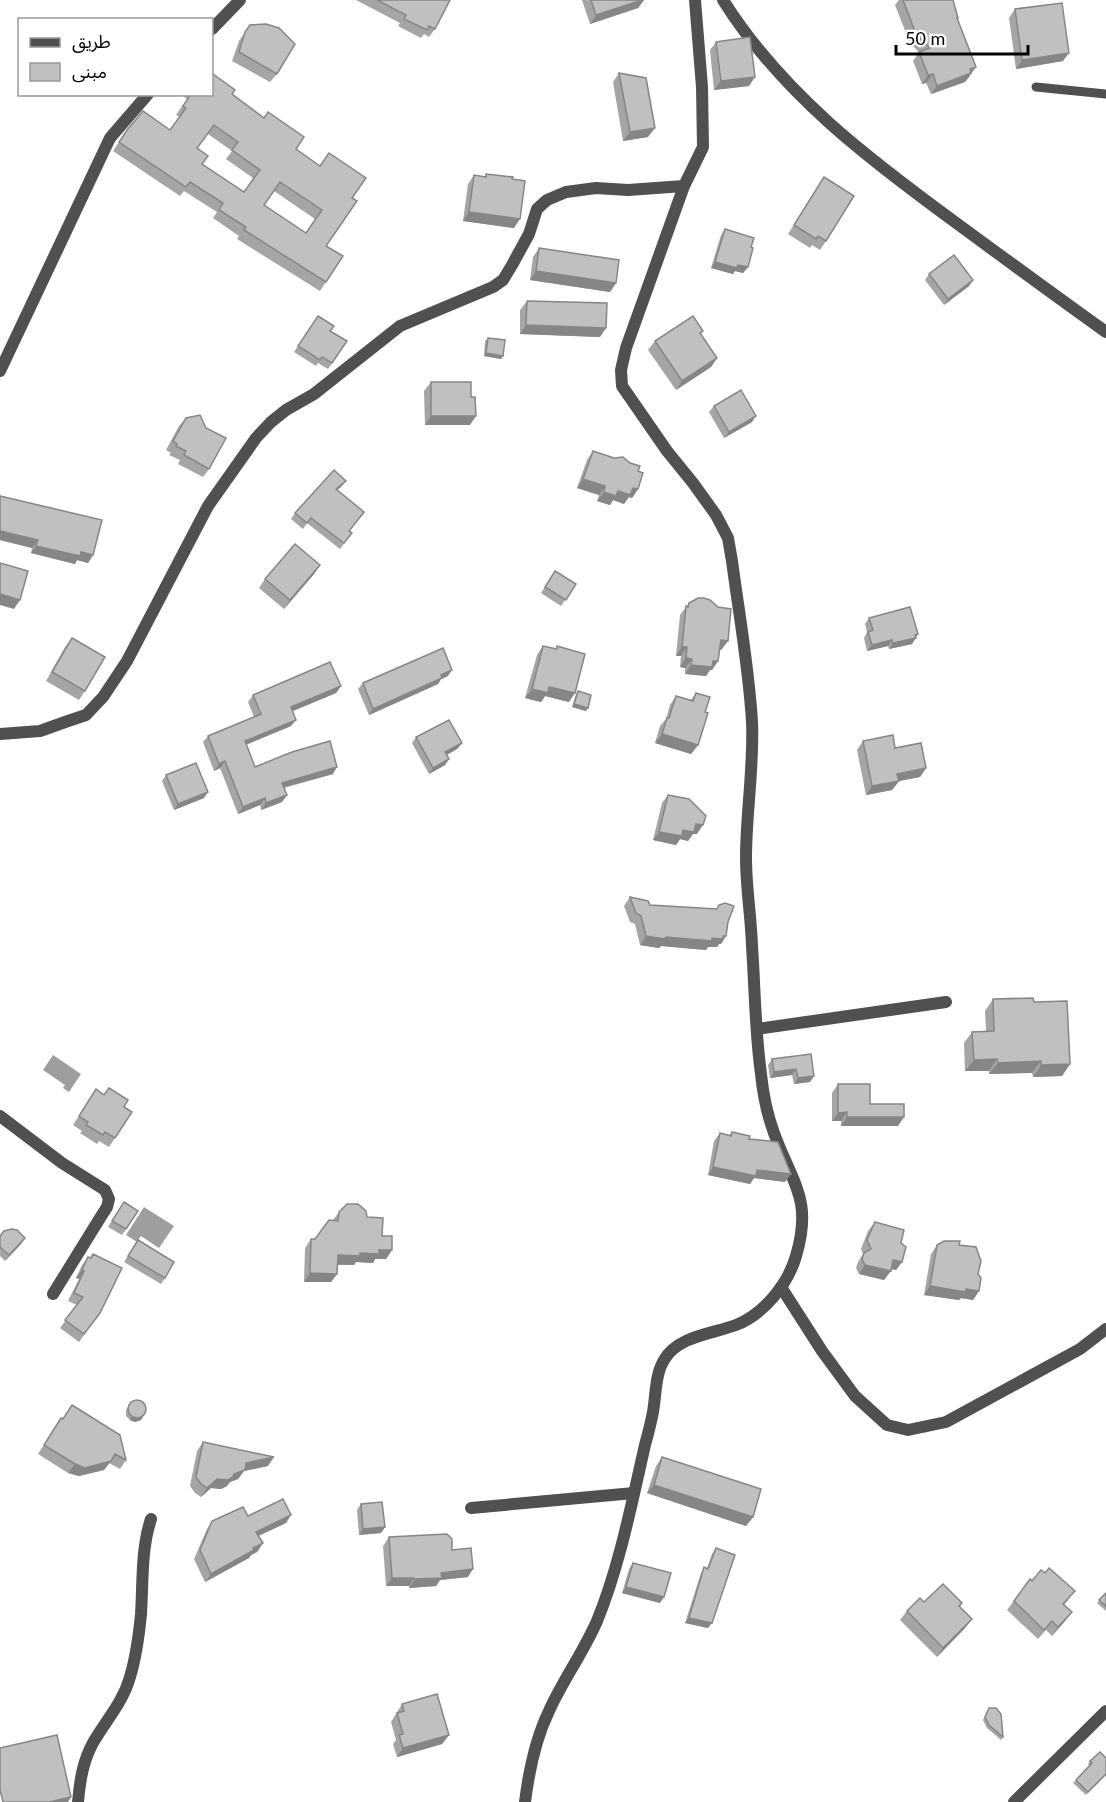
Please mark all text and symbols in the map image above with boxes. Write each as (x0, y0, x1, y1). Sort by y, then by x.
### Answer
legend (18, 18, 213, 96)
scale bar (896, 18, 1028, 56)
text: 50 m (905, 27, 945, 49)
text: طريق (72, 30, 111, 53)
text: مبنى (72, 60, 107, 83)

